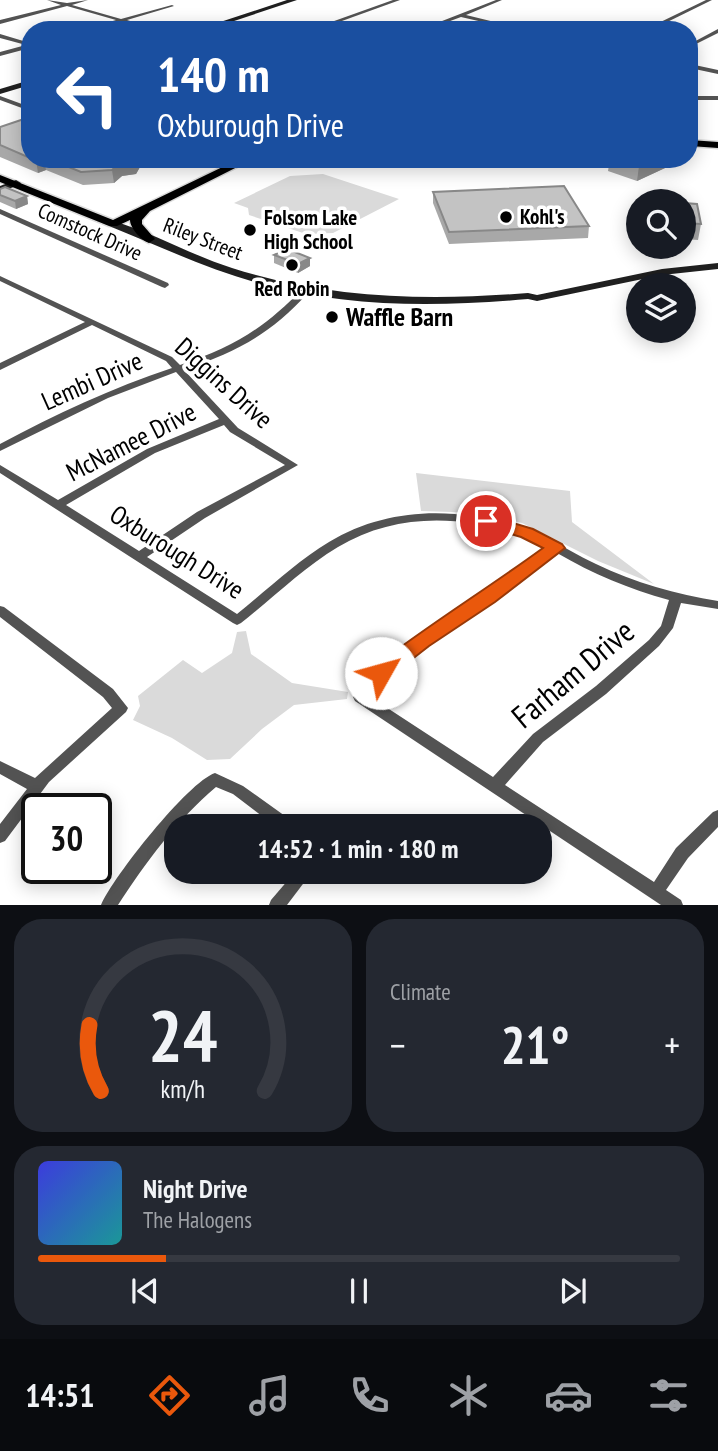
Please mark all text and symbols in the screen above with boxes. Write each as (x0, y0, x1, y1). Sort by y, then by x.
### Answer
text: 140 m (157, 42, 270, 106)
icon: left (42, 49, 133, 140)
text: Oxburough Drive (157, 104, 344, 146)
map controls (626, 189, 696, 343)
button: search (626, 189, 696, 259)
street label: Comstock Drive (34, 197, 147, 267)
place label: Kohl's (520, 203, 565, 230)
place label: Folsom Lake High School (264, 204, 357, 255)
marker: Kohl's (498, 209, 514, 225)
street label: Riley Street (160, 211, 247, 266)
marker: Folsom Lake High School (242, 222, 258, 238)
marker: Red Robin (284, 257, 300, 273)
button: layers (626, 273, 696, 343)
place label: Red Robin (255, 275, 329, 302)
place label: Waffle Barn (345, 300, 453, 333)
marker: Waffle Barn (324, 309, 340, 325)
street label: Diggins Drive (169, 330, 280, 435)
street label: Lembi Drive (36, 344, 147, 417)
street label: McNamee Drive (60, 395, 201, 488)
pin (456, 491, 516, 551)
street label: Oxburough Drive (104, 497, 250, 606)
icon: arrive (467, 502, 505, 540)
street label: Farham Drive (502, 610, 642, 737)
position arrow (344, 636, 418, 710)
speed limit sign: 30 (21, 793, 112, 884)
text: 14:52 · 1 min · 180 m (258, 832, 458, 865)
text: Climate (390, 977, 451, 1006)
text: 24 (148, 988, 218, 1082)
text: 21° (501, 1011, 569, 1078)
text: − (390, 1020, 406, 1069)
text: + (664, 1020, 680, 1069)
text: km/h (161, 1073, 205, 1105)
text: Night Drive (143, 1172, 248, 1205)
text: The Halogens (143, 1205, 252, 1234)
icon: previous (126, 1272, 164, 1310)
icon: pause (340, 1272, 378, 1310)
icon: next (554, 1272, 592, 1310)
icon: directions (145, 1371, 194, 1420)
icon: music (245, 1371, 294, 1420)
icon: phone (345, 1371, 394, 1420)
icon: climate (444, 1371, 493, 1420)
icon: car (544, 1371, 593, 1420)
icon: filters (644, 1371, 693, 1420)
text: 14:51 (25, 1374, 95, 1416)

